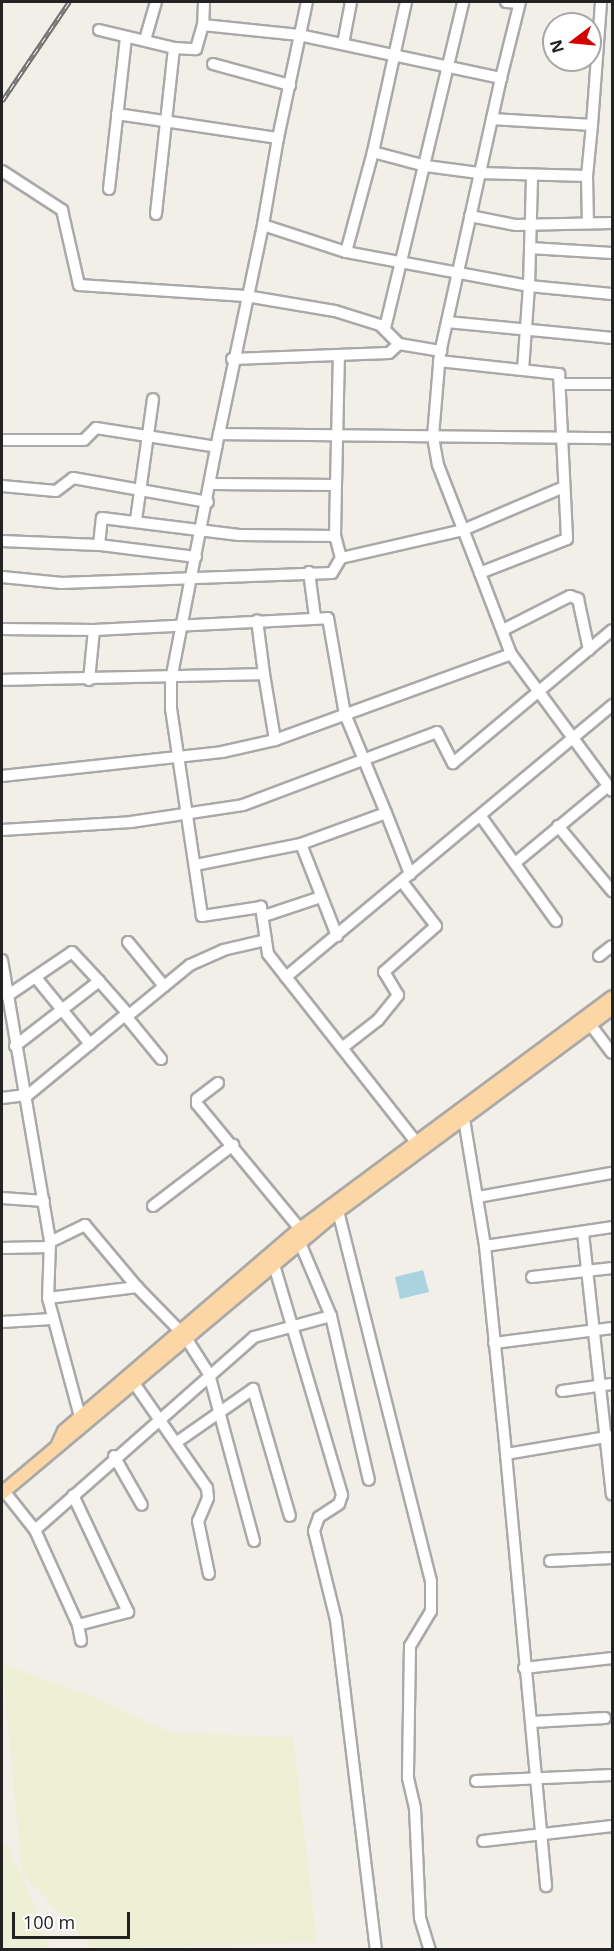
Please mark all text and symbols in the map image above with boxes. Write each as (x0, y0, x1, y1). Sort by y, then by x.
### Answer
north arrow (542, 12, 602, 72)
text: N (544, 37, 569, 56)
scale bar (15, 1900, 134, 1938)
text: 100 m (23, 1910, 75, 1934)

